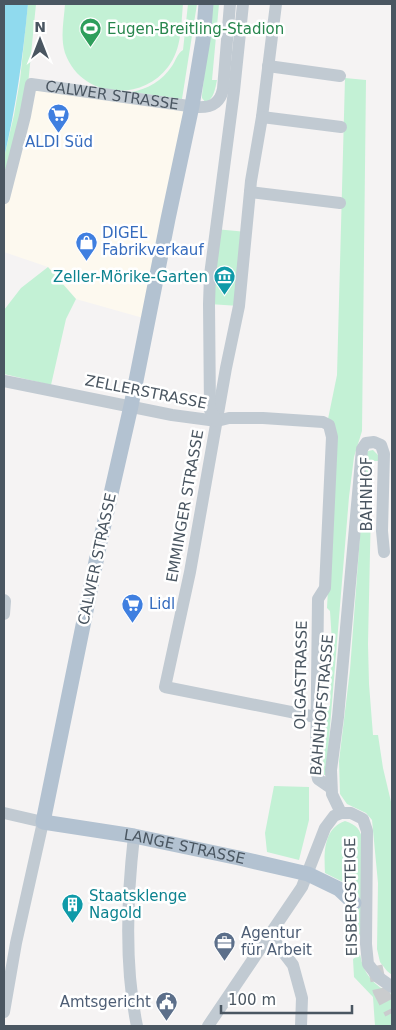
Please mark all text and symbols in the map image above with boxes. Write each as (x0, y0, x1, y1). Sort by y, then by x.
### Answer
north arrow (15, 15, 65, 65)
sports icon: Eugen-Breitling-Stadion (79, 17, 103, 48)
text: N (34, 19, 46, 35)
place label: Eugen-Breitling-Stadion (107, 20, 284, 38)
street label: CALWER STRASSE (44, 77, 180, 113)
supermarket icon: ALDI Süd (47, 102, 71, 133)
place label: ALDI Süd (25, 133, 93, 151)
place label: DIGEL Fabrikverkauf (102, 224, 204, 259)
shop icon: DIGEL Fabrikverkauf (74, 230, 98, 261)
museum icon: Zeller-Mörike-Garten (212, 265, 236, 296)
place label: Zeller-Mörike-Garten (53, 268, 208, 286)
street label: ZELLERSTRASSE (84, 371, 208, 413)
street label: EMMINGER STRASSE (163, 428, 207, 584)
street label: BAHNHOF (358, 457, 376, 531)
street label: CALWER STRASSE (74, 491, 120, 627)
supermarket icon: Lidl (121, 592, 145, 623)
place label: Lidl (149, 595, 175, 613)
street label: OLGASTRASSE (291, 620, 311, 730)
street label: BAHNHOFSTRASSE (307, 634, 337, 776)
street label: LANGE STRASSE (123, 826, 247, 868)
street label: EISBERGSTEIGE (341, 837, 361, 957)
place label: Staatsklenge Nagold (89, 887, 187, 922)
building icon: Staatsklenge Nagold (61, 893, 85, 924)
place label: Agentur für Arbeit (241, 924, 312, 959)
office icon: Agentur für Arbeit (213, 930, 237, 961)
scale bar (221, 982, 352, 1014)
public building icon: Amtsgericht (155, 990, 179, 1021)
text: 100 m (228, 991, 276, 1009)
place label: Amtsgericht (60, 993, 151, 1011)

